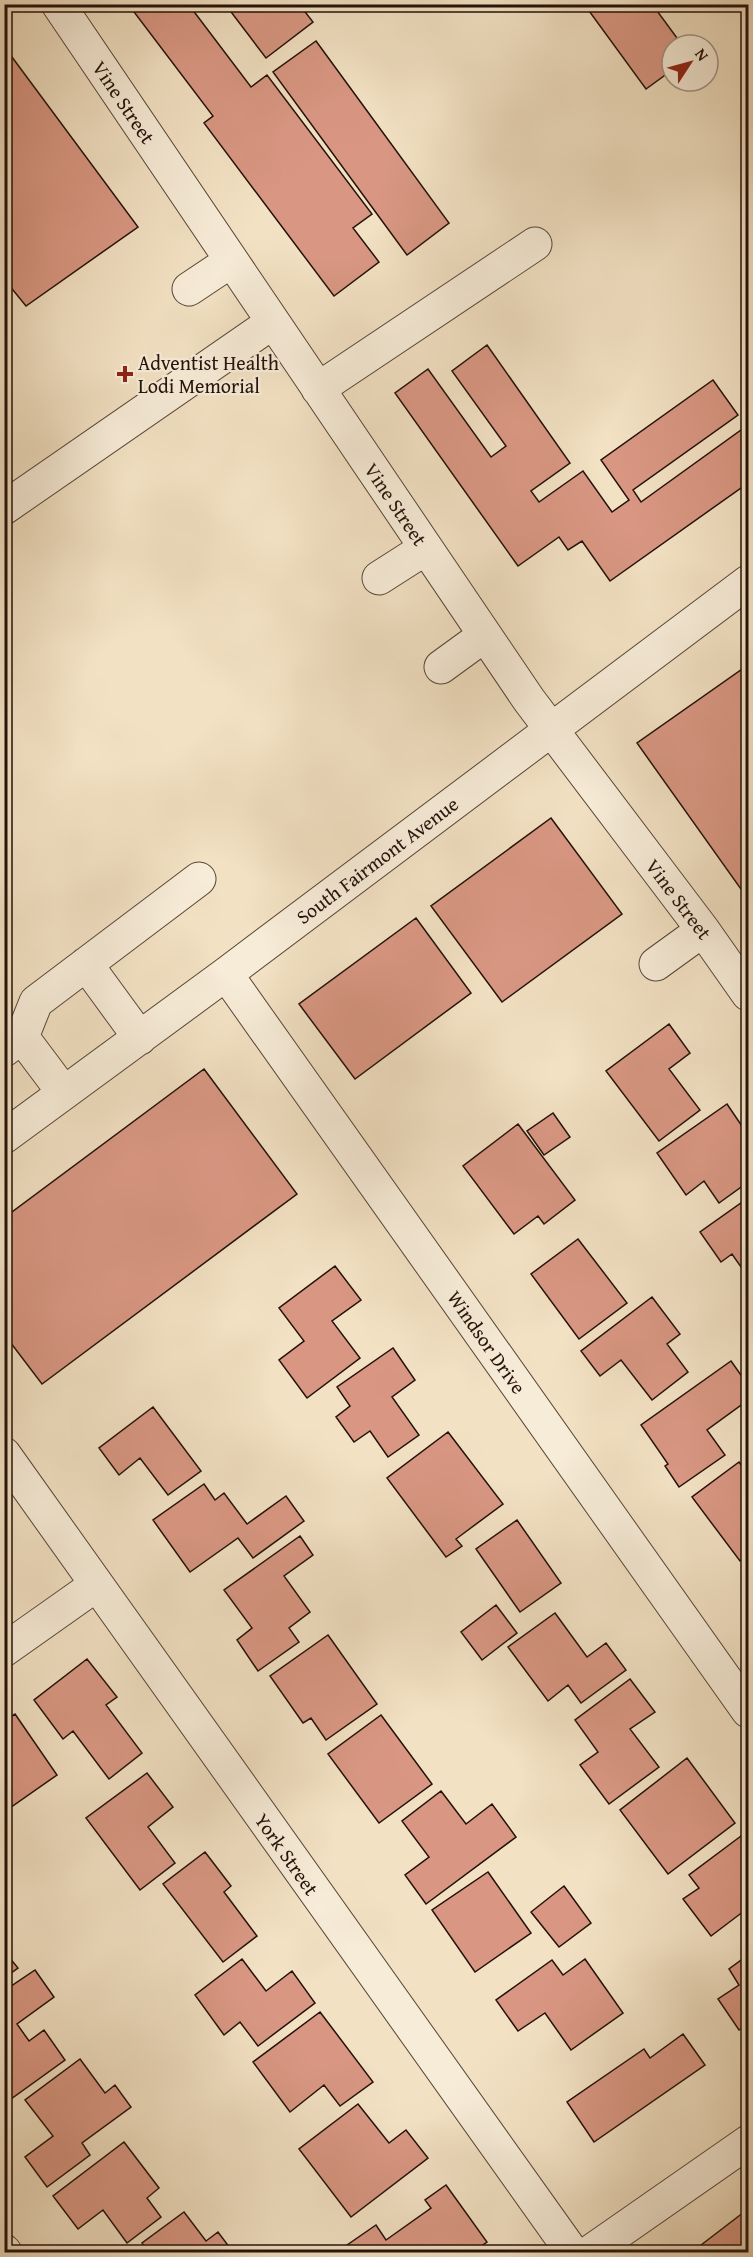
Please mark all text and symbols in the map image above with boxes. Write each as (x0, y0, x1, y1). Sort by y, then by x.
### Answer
north arrow (660, 33, 720, 93)
text: N (689, 43, 715, 66)
street label: Vine Street (86, 55, 162, 149)
place label: Adventist Health Lodi Memorial (138, 348, 279, 400)
marker: Adventist Health Lodi Memorial (116, 365, 134, 383)
street label: Vine Street (358, 457, 434, 551)
street label: South Fairmont Avenue (290, 789, 464, 931)
street label: Vine Street (639, 853, 719, 945)
street label: Windsor Drive (441, 1284, 533, 1400)
street label: York Street (248, 1807, 326, 1901)

